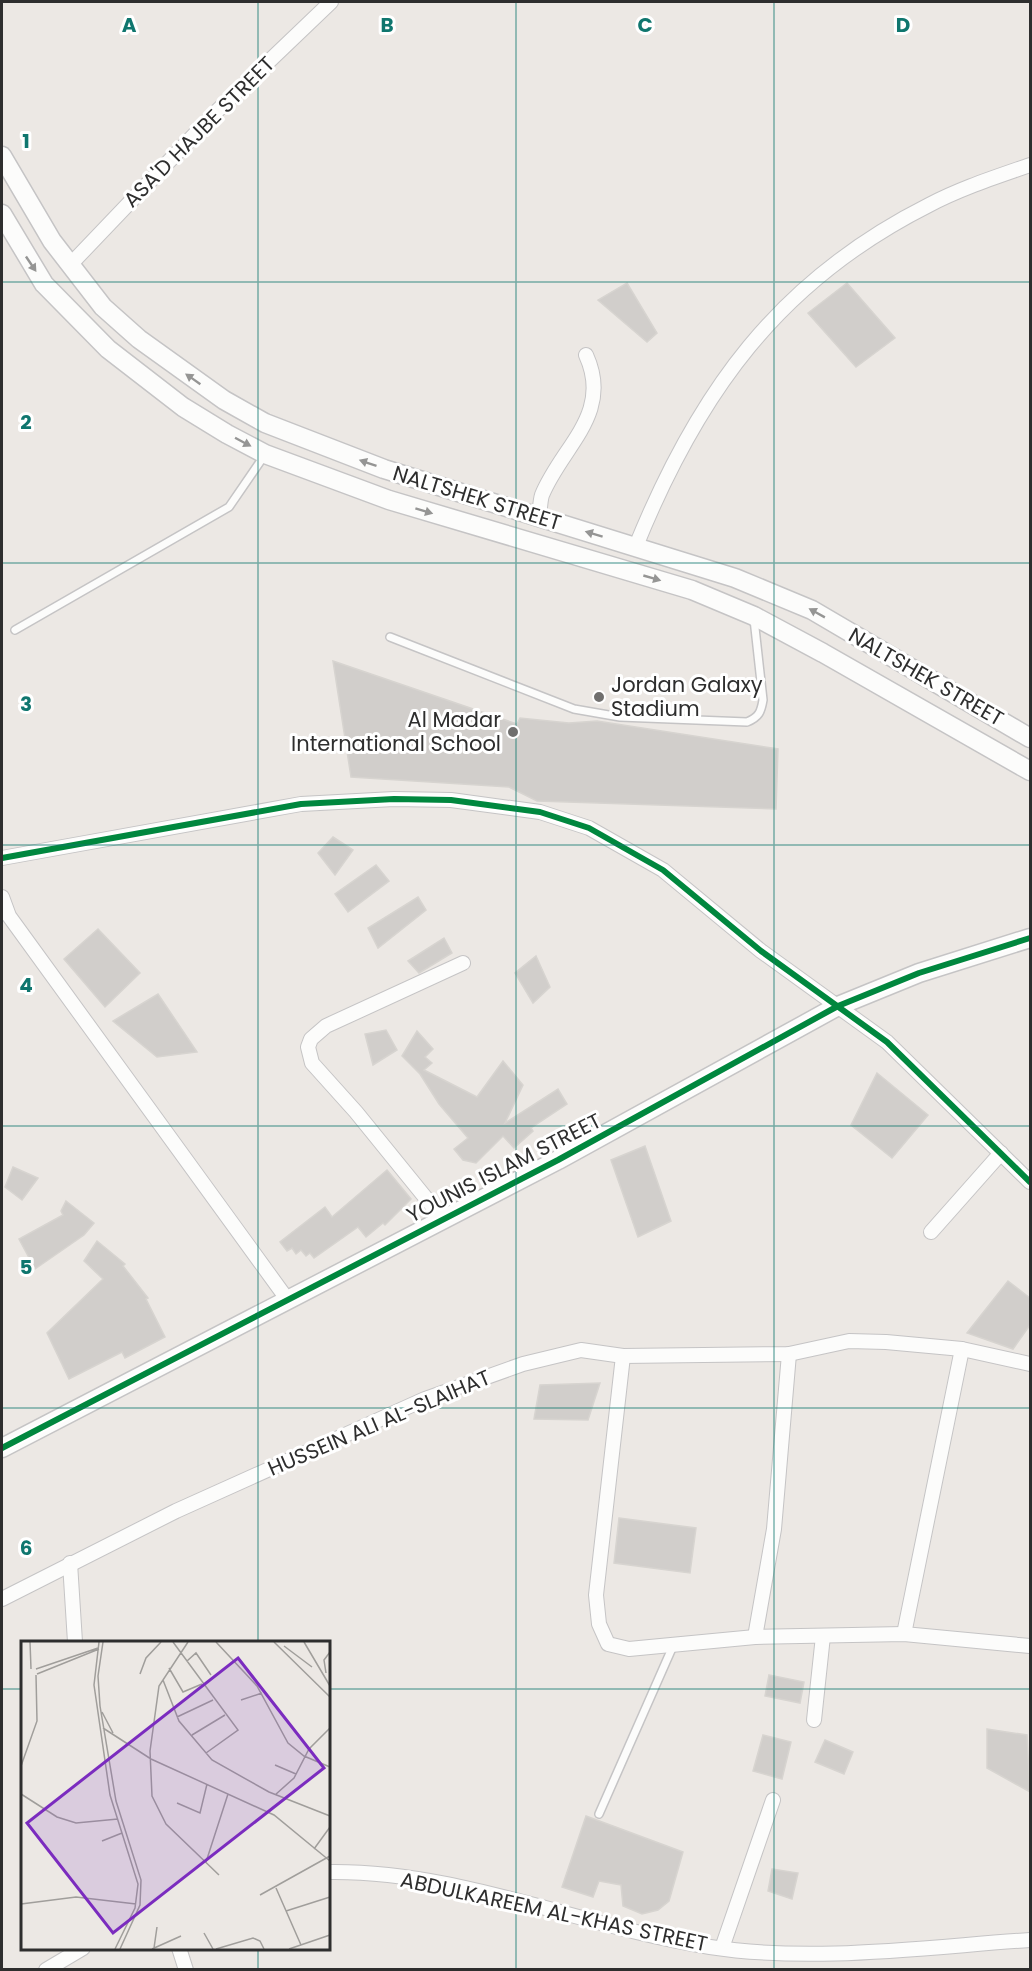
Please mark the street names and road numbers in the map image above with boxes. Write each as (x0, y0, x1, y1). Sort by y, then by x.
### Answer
street label: ASA'D HAJBE STREET (117, 50, 281, 214)
street label: NALTSHEK STREET (389, 458, 565, 537)
street label: NALTSHEK STREET (843, 620, 1009, 733)
street label: YOUNIS ISLAM STREET (402, 1106, 606, 1229)
street label: HUSSEIN ALI AL-SLAIHAT (263, 1362, 495, 1483)
street label: ABDULKAREEM AL-KHAS STREET (398, 1865, 710, 1958)

